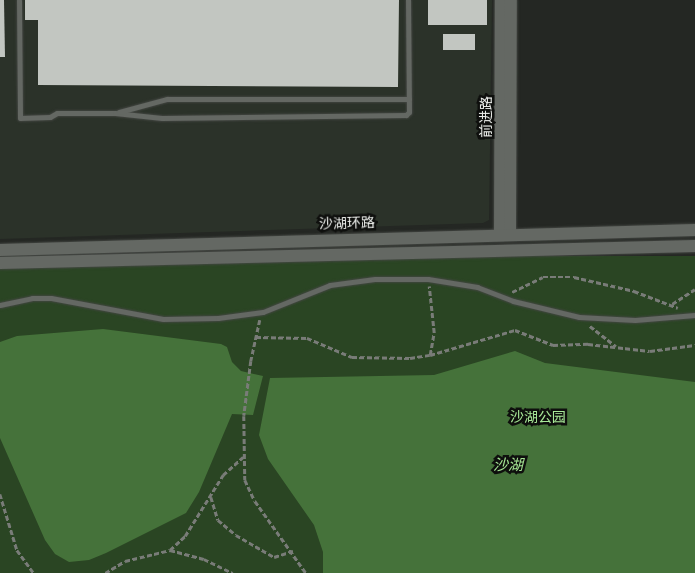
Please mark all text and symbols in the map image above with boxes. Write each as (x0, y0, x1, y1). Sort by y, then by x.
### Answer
street label: 前进路 (478, 96, 494, 138)
street label: 沙湖环路 (319, 214, 375, 232)
park label: 沙湖公园 (510, 409, 566, 425)
water label: 沙湖 (493, 456, 523, 474)

